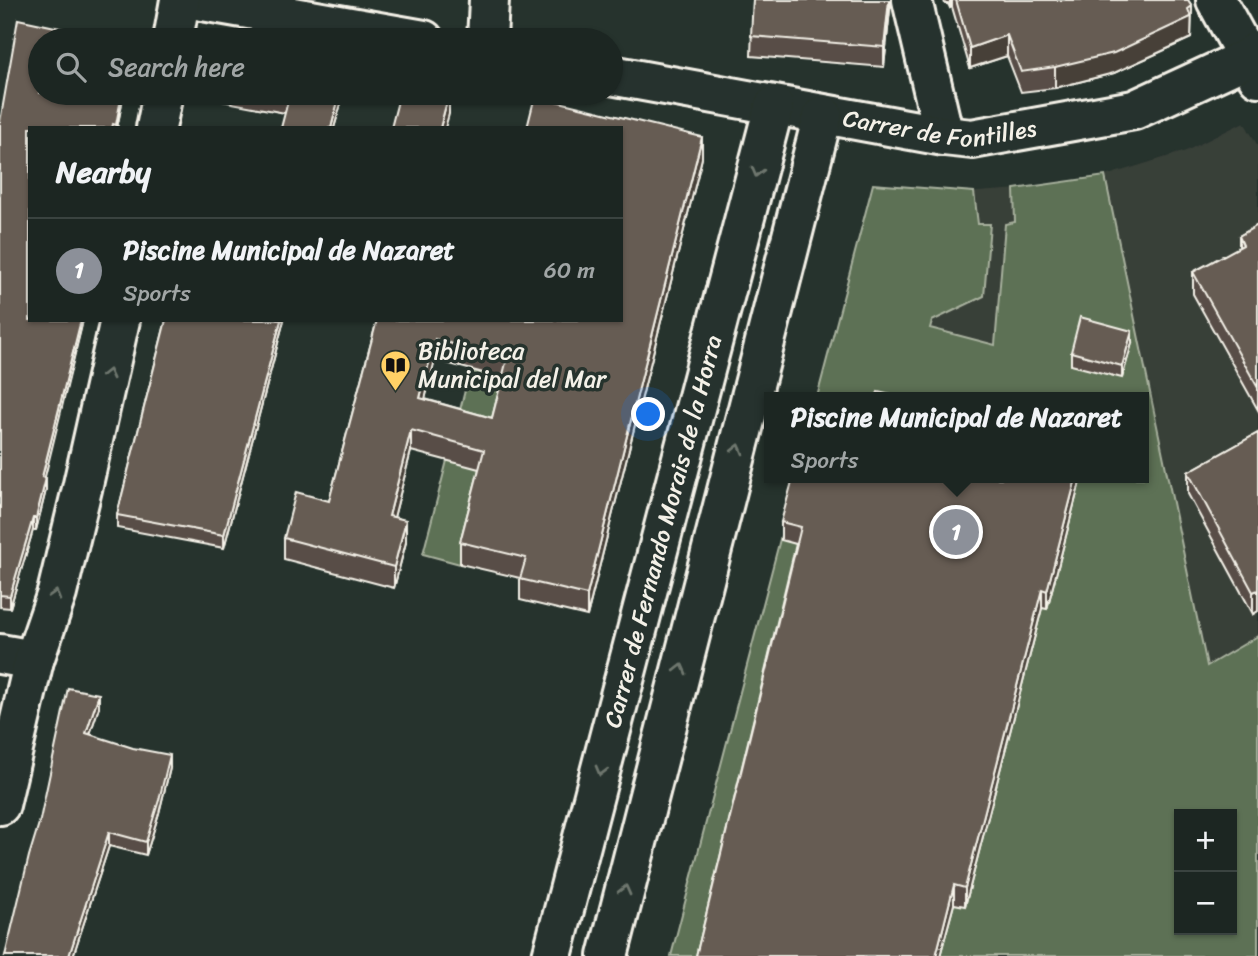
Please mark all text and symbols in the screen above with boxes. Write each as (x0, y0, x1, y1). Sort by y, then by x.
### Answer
search box (28, 28, 623, 105)
text: Search here (108, 44, 245, 90)
icon: search (52, 48, 90, 86)
street label: Carrer de Fontilles (840, 97, 1040, 160)
text: Nearby (56, 145, 151, 199)
one-way arrow (751, 166, 765, 178)
text: Piscine Municipal de Nazaret (123, 227, 455, 273)
text: 1 (74, 250, 84, 291)
text: 60 m (544, 250, 595, 291)
text: Sports (123, 273, 191, 314)
place label: Biblioteca Municipal del Mar (418, 330, 608, 400)
street label: Carrer de Fernando Morais de la Horra (592, 330, 734, 732)
library icon: Biblioteca Municipal del Mar (378, 348, 412, 392)
one-way arrow (100, 368, 115, 380)
popup (764, 392, 1149, 483)
text: Piscine Municipal de Nazaret (791, 394, 1122, 440)
your location (631, 397, 665, 431)
text: Sports (791, 440, 858, 481)
one-way arrow (730, 443, 744, 455)
pin: 1 (933, 506, 979, 558)
one-way arrow (47, 589, 62, 601)
one-way arrow (673, 664, 687, 676)
one-way arrow (594, 765, 609, 777)
map controls (1174, 809, 1237, 935)
button: + (1174, 809, 1237, 872)
button: − (1174, 872, 1237, 935)
one-way arrow (617, 884, 631, 896)

